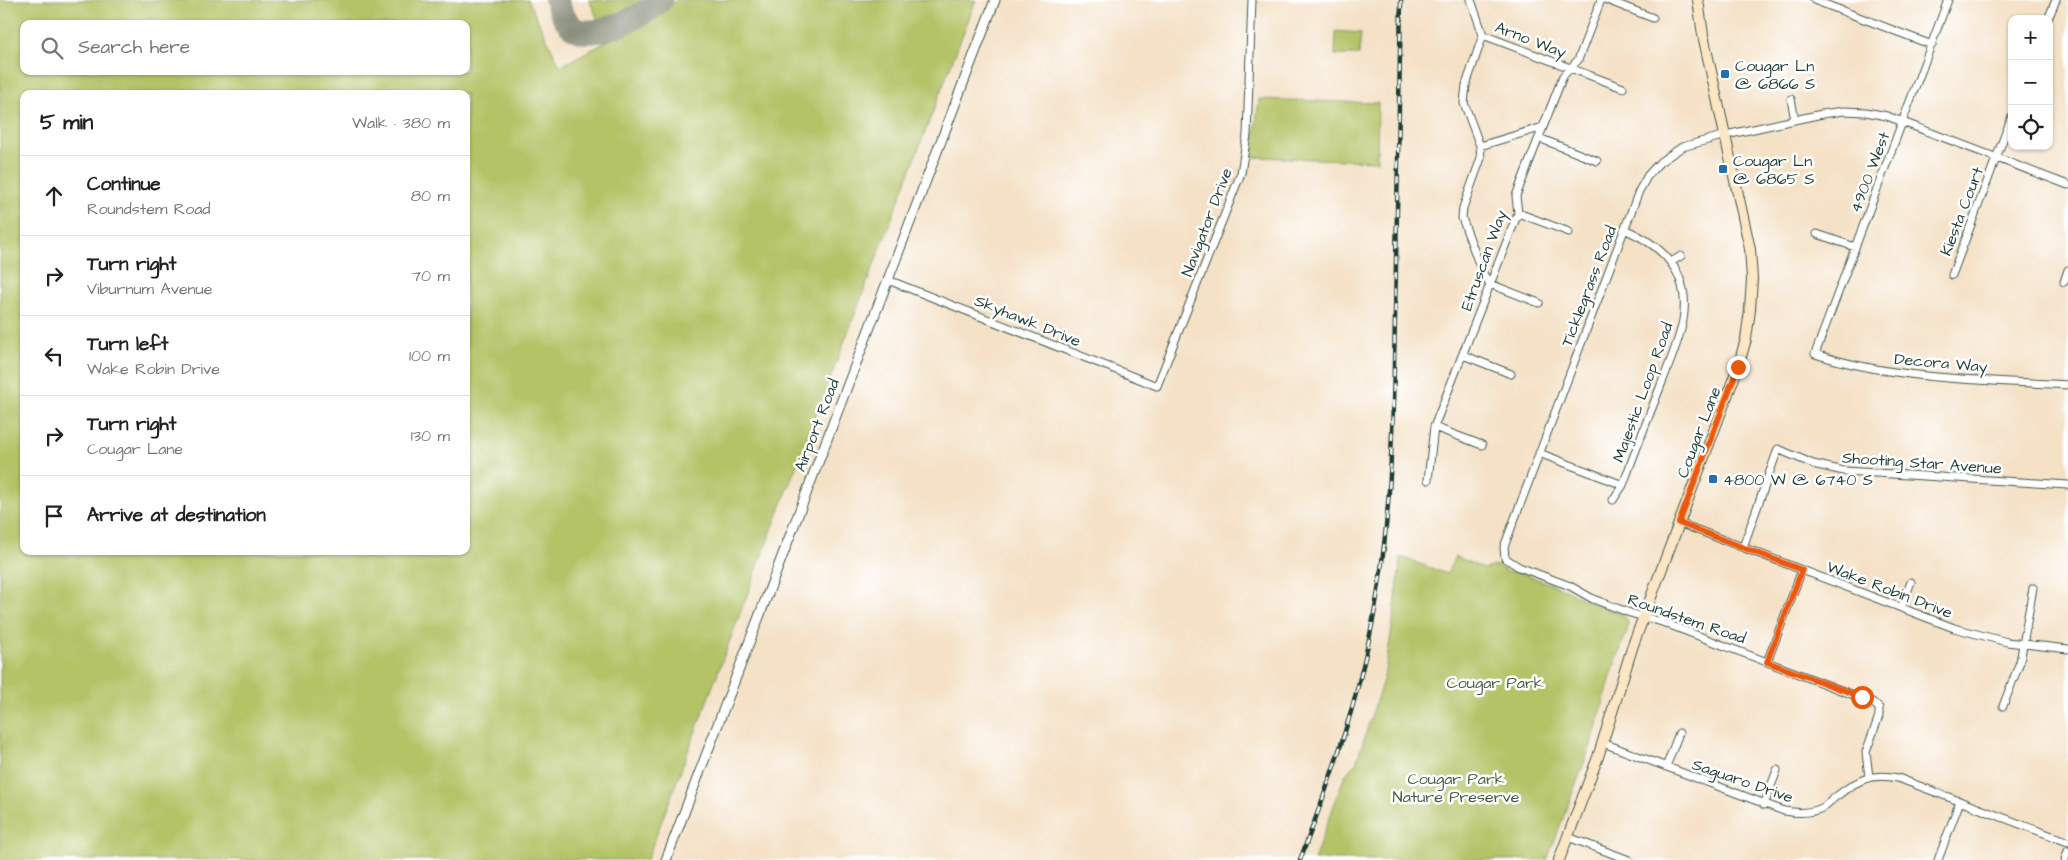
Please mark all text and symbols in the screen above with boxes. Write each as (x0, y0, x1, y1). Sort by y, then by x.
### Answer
map controls (2008, 15, 2053, 150)
button: + (2008, 15, 2053, 60)
street label: Arno Way (1492, 16, 1570, 65)
search box (20, 20, 470, 75)
icon: search (38, 34, 66, 62)
text: Search here (78, 34, 190, 61)
place label: Cougar Ln @ 6866 S (1735, 55, 1815, 95)
button: − (2008, 60, 2053, 105)
marker: Cougar Ln @ 6866 S (1719, 68, 1731, 80)
button: locate (2008, 105, 2053, 150)
text: 5 min (40, 108, 93, 137)
text: Walk · 380 m (352, 112, 450, 134)
street label: 4900 West (1844, 128, 1896, 216)
place label: Cougar Ln @ 6865 S (1733, 150, 1815, 190)
marker: Cougar Ln @ 6865 S (1717, 163, 1729, 175)
street label: Kiesta Court (1935, 163, 1989, 259)
street label: Navigator Drive (1176, 165, 1239, 280)
text: Continue (87, 171, 161, 198)
icon: ahead (40, 182, 68, 210)
text: 80 m (411, 185, 450, 207)
text: Roundstem Road (87, 198, 211, 220)
street label: Etruscan Way (1456, 207, 1513, 314)
street label: Ticklegrass Road (1556, 223, 1623, 350)
text: Turn right (87, 251, 176, 278)
icon: right (40, 262, 68, 290)
text: 70 m (411, 265, 450, 287)
text: Viburnum Avenue (87, 278, 212, 300)
street label: Skyhawk Drive (971, 290, 1084, 353)
street label: Majestic Loop Road (1607, 319, 1678, 465)
text: Turn left (87, 331, 168, 358)
icon: left (40, 342, 68, 370)
text: 100 m (409, 345, 450, 367)
street label: Decora Way (1893, 348, 1989, 379)
route end (1727, 356, 1750, 379)
text: Wake Robin Drive (87, 358, 220, 380)
street label: Airport Road (789, 376, 845, 475)
street label: Cougar Lane (1671, 383, 1727, 481)
text: Turn right (87, 411, 176, 438)
icon: right (40, 422, 68, 450)
text: 130 m (411, 425, 450, 447)
text: Cougar Lane (87, 438, 183, 460)
street label: Shooting Star Avenue (1841, 446, 2003, 481)
place label: 4800 W @ 6740 S (1723, 469, 1873, 491)
marker: 4800 W @ 6740 S (1707, 473, 1719, 485)
icon: arrive (40, 502, 68, 530)
text: Arrive at destination (87, 502, 266, 529)
street label: Wake Robin Drive (1824, 556, 1956, 624)
street label: Roundstem Road (1625, 588, 1749, 649)
park label: Cougar Park (1446, 672, 1544, 695)
route start (1851, 686, 1874, 709)
street label: Saguaro Drive (1689, 753, 1797, 810)
park label: Cougar Park Nature Preserve (1393, 768, 1520, 808)

